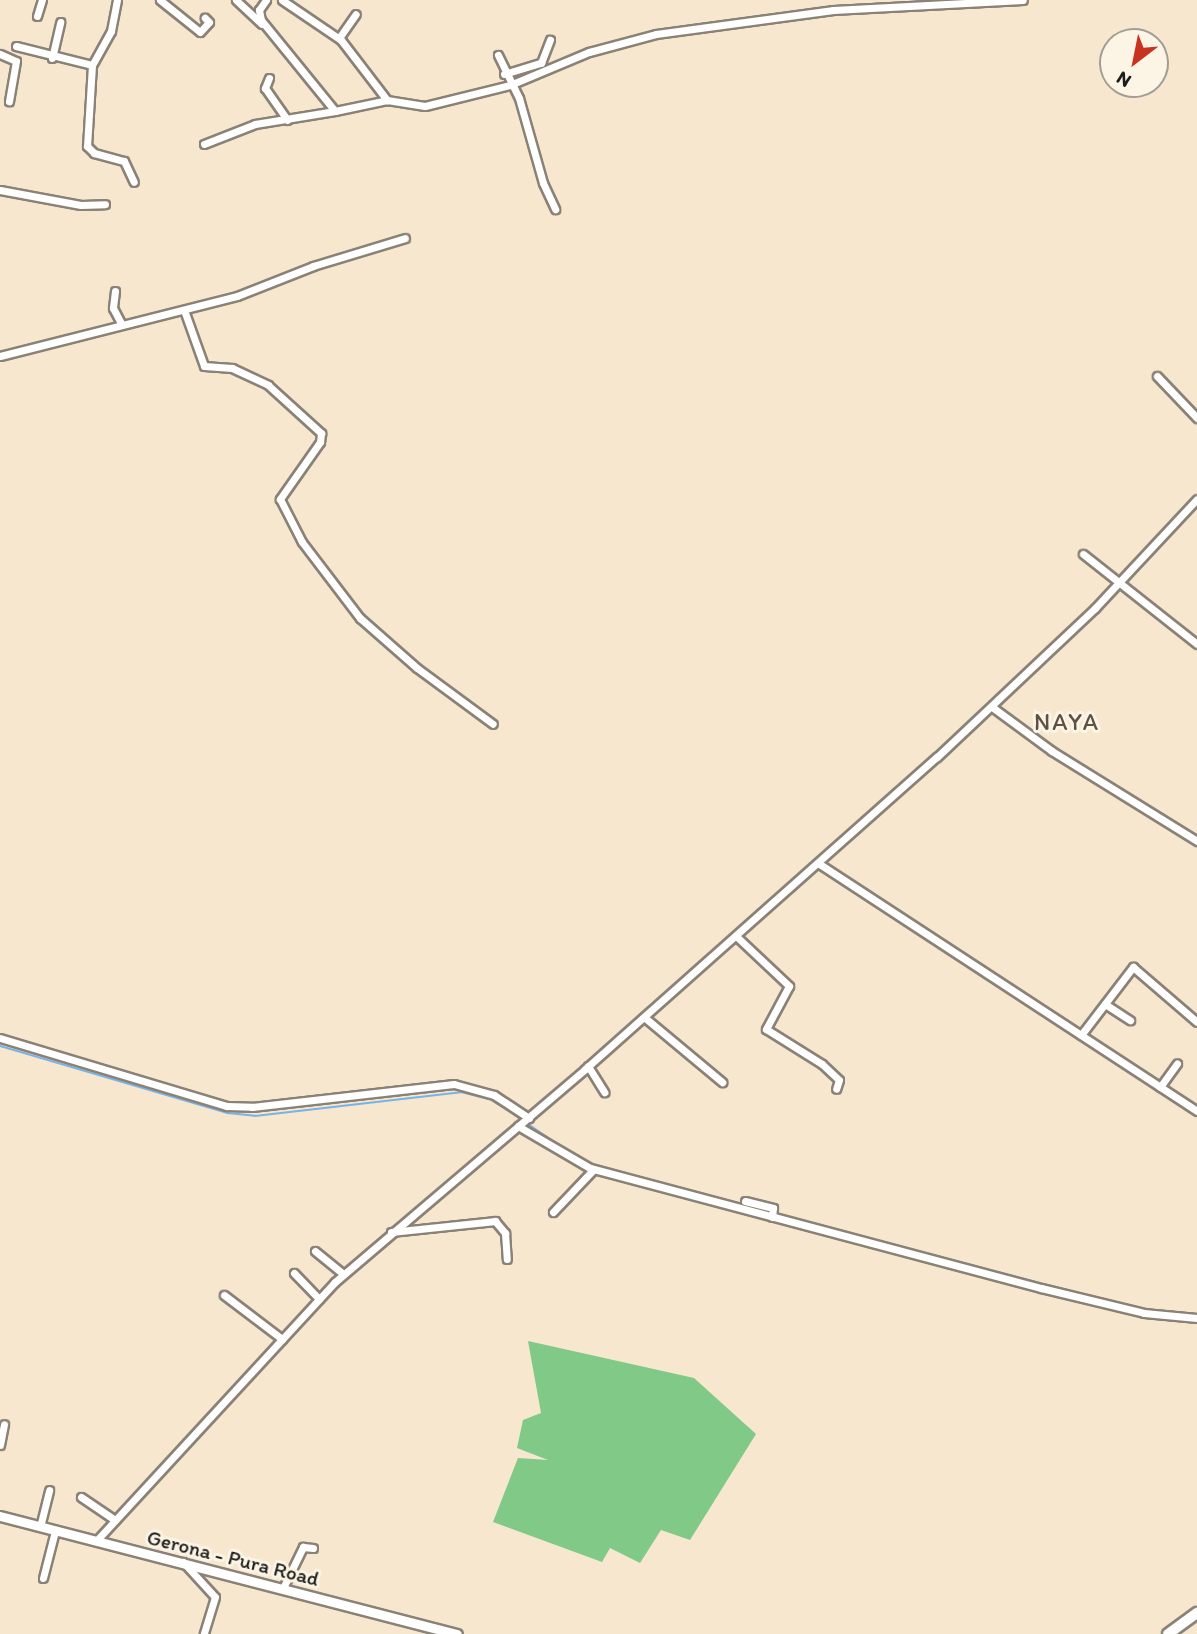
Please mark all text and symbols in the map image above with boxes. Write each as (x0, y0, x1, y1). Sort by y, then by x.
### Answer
north arrow (1099, 28, 1169, 98)
text: N (1112, 66, 1135, 93)
district label: NAYA (1033, 708, 1101, 736)
street label: Gerona - Pura Road (145, 1525, 321, 1591)

